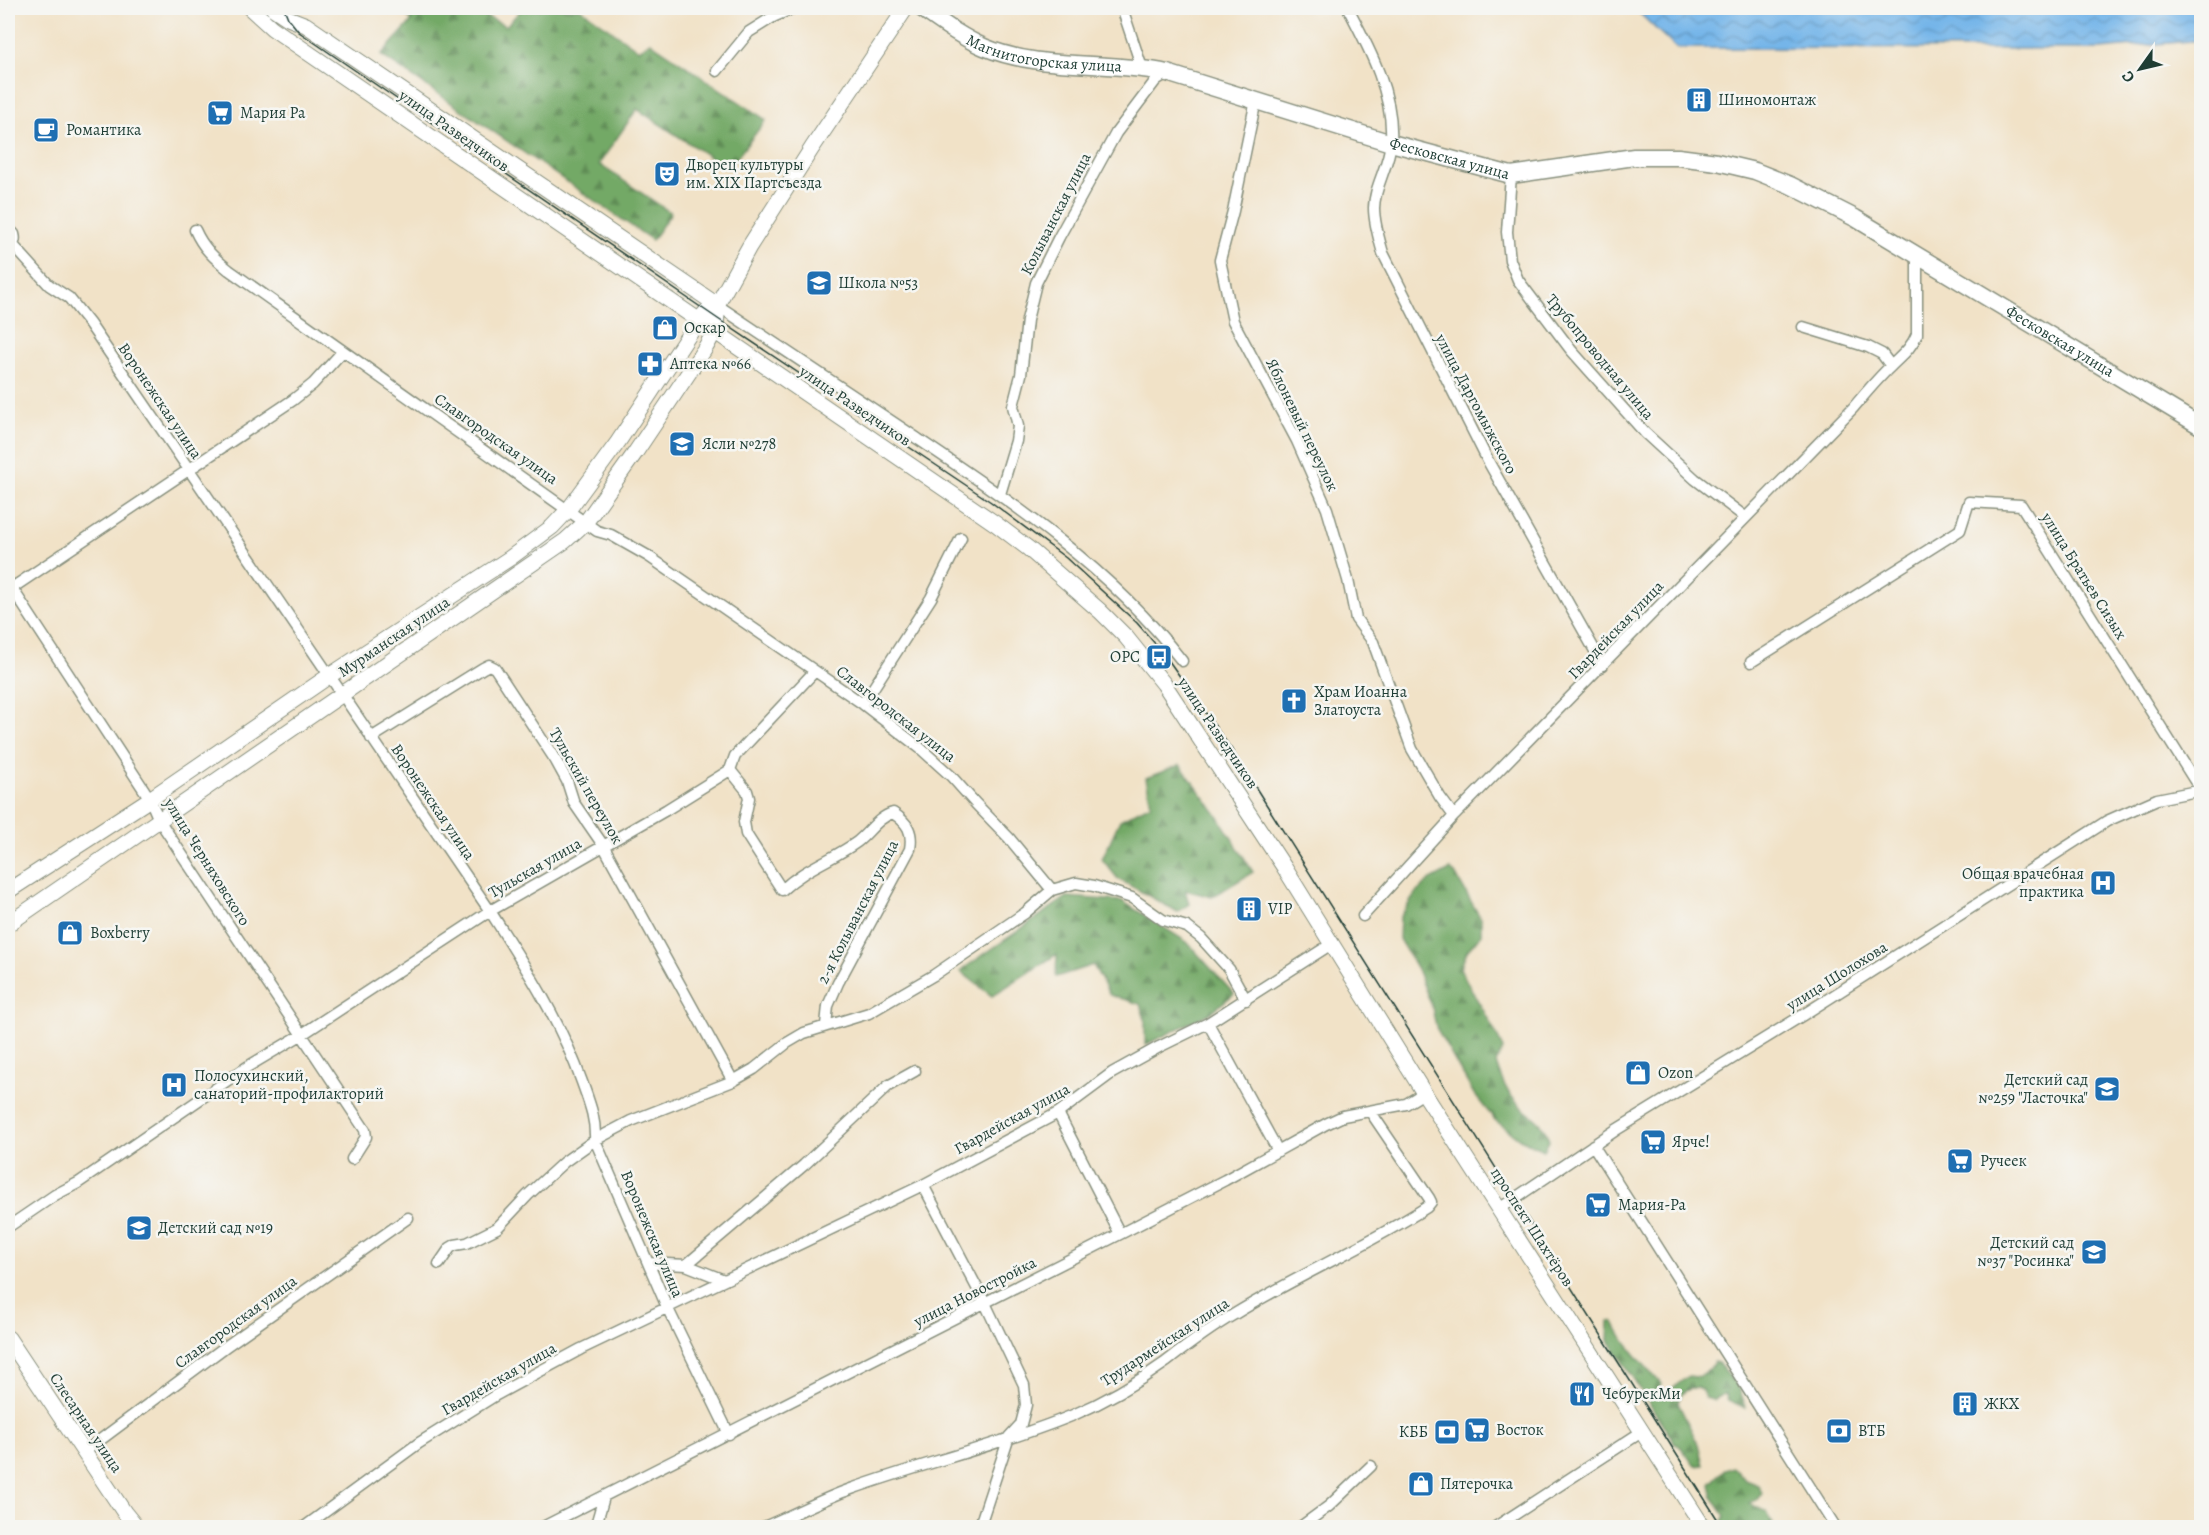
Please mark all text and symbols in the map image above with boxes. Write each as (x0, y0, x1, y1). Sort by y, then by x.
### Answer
street label: Магнитогорская улица (962, 29, 1123, 78)
north arrow (2110, 39, 2170, 99)
text: С (2116, 66, 2140, 87)
street label: улица Разведчиков (394, 84, 514, 177)
building icon: Шиномонтаж (1684, 85, 1714, 115)
place label: Шиномонтаж (1718, 89, 1816, 111)
supermarket icon: Мария Ра (205, 98, 235, 128)
place label: Мария Ра (240, 102, 306, 124)
cafe icon: Романтика (31, 115, 61, 145)
place label: Романтика (66, 119, 142, 141)
street label: Фесковская улица (1387, 132, 1512, 185)
street label: Колыванская улица (1016, 148, 1097, 279)
place label: Дворец культуры им. XIX Партсъезда (686, 154, 822, 194)
theatre icon: Дворец культуры им. XIX Партсъезда (652, 159, 682, 189)
school or university icon: Школа №53 (804, 268, 834, 298)
place label: Школа №53 (838, 272, 918, 294)
street label: Трубопроводная улица (1541, 290, 1660, 425)
street label: Фесковская улица (2001, 300, 2119, 383)
shop icon: Оскар (650, 313, 680, 343)
place label: Оскар (684, 317, 726, 339)
street label: улица Даргомыжского (1429, 329, 1522, 478)
street label: Воронежская улица (113, 338, 207, 464)
pharmacy icon: Аптека №66 (635, 349, 665, 379)
place label: Аптека №66 (669, 353, 751, 375)
street label: Яблоневый переулок (1260, 355, 1344, 495)
street label: улица Разведчиков (794, 360, 915, 452)
street label: Славгородская улица (430, 388, 563, 490)
school or university icon: Ясли №278 (667, 429, 697, 459)
place label: Ясли №278 (702, 433, 776, 455)
street label: улица Братьев Сизых (2035, 507, 2132, 644)
street label: Гвардейская улица (1563, 575, 1669, 684)
street label: Мурманская улица (334, 591, 455, 683)
bus stop icon: ОРС (1144, 642, 1174, 672)
place label: ОРС (1110, 646, 1140, 668)
street label: Славгородская улица (832, 660, 961, 768)
street label: улица Разведчиков (1172, 672, 1264, 793)
place label: Храм Иоанна Златоуста (1314, 681, 1408, 721)
church icon: Храм Иоанна Златоуста (1279, 686, 1309, 716)
street label: Тульский переулок (544, 724, 628, 848)
street label: Воронежская улица (386, 739, 480, 865)
street label: улица Черняховского (158, 793, 255, 930)
street label: Тульская улица (484, 832, 586, 904)
street label: 2-я Колыванская улица (812, 836, 904, 988)
place label: Общая врачебная практика (1962, 863, 2085, 903)
hospital icon: Общая врачебная практика (2088, 868, 2118, 898)
building icon: VIP (1234, 894, 1264, 924)
place label: VIP (1267, 898, 1293, 920)
shop icon: Boxberry (55, 918, 85, 948)
place label: Boxberry (90, 922, 150, 944)
street label: улица Шолохова (1781, 936, 1892, 1016)
shop icon: Ozon (1623, 1058, 1653, 1088)
place label: Ozon (1658, 1062, 1693, 1084)
place label: Полосухинский, санаторий-профилакторий (194, 1065, 384, 1105)
place label: Детский сад №259 "Ласточка" (1978, 1069, 2088, 1109)
hospital icon: Полосухинский, санаторий-профилакторий (159, 1070, 189, 1100)
school or university icon: Детский сад №259 "Ласточка" (2092, 1074, 2122, 1104)
street label: Гвардейская улица (950, 1078, 1074, 1160)
supermarket icon: Ярче! (1638, 1127, 1668, 1157)
place label: Ярче! (1672, 1131, 1710, 1153)
supermarket icon: Ручеек (1945, 1146, 1975, 1176)
place label: Ручеек (1980, 1150, 2027, 1172)
street label: проспект Шахтёров (1485, 1163, 1579, 1291)
street label: Воронежская улица (615, 1167, 689, 1301)
supermarket icon: Мария-Ра (1583, 1190, 1613, 1220)
place label: Мария-Ра (1618, 1194, 1686, 1216)
school or university icon: Детский сад №19 (124, 1213, 154, 1243)
place label: Детский сад №19 (158, 1217, 273, 1239)
place label: Детский сад №37 "Росинка" (1977, 1232, 2074, 1272)
school or university icon: Детский сад №37 "Росинка" (2079, 1237, 2109, 1267)
street label: улица Новостройка (909, 1251, 1041, 1333)
street label: Славгородская улица (170, 1270, 302, 1374)
street label: Трудармейская улица (1097, 1292, 1234, 1392)
street label: Гвардейская улица (438, 1337, 561, 1421)
street label: Слесарная улица (44, 1369, 128, 1478)
restaurant icon: ЧебурекМи (1567, 1379, 1597, 1409)
place label: ЧебурекМи (1602, 1383, 1681, 1405)
building icon: ЖКХ (1950, 1389, 1980, 1419)
place label: ЖКХ (1984, 1393, 2020, 1415)
supermarket icon: Восток (1462, 1415, 1492, 1445)
bank icon: ВТБ (1824, 1416, 1854, 1446)
bank icon: КББ (1432, 1417, 1462, 1447)
place label: Восток (1496, 1419, 1544, 1441)
place label: ВТБ (1858, 1420, 1886, 1442)
place label: КББ (1399, 1421, 1428, 1443)
shop icon: Пятерочка (1406, 1469, 1436, 1499)
place label: Пятерочка (1440, 1473, 1514, 1495)

